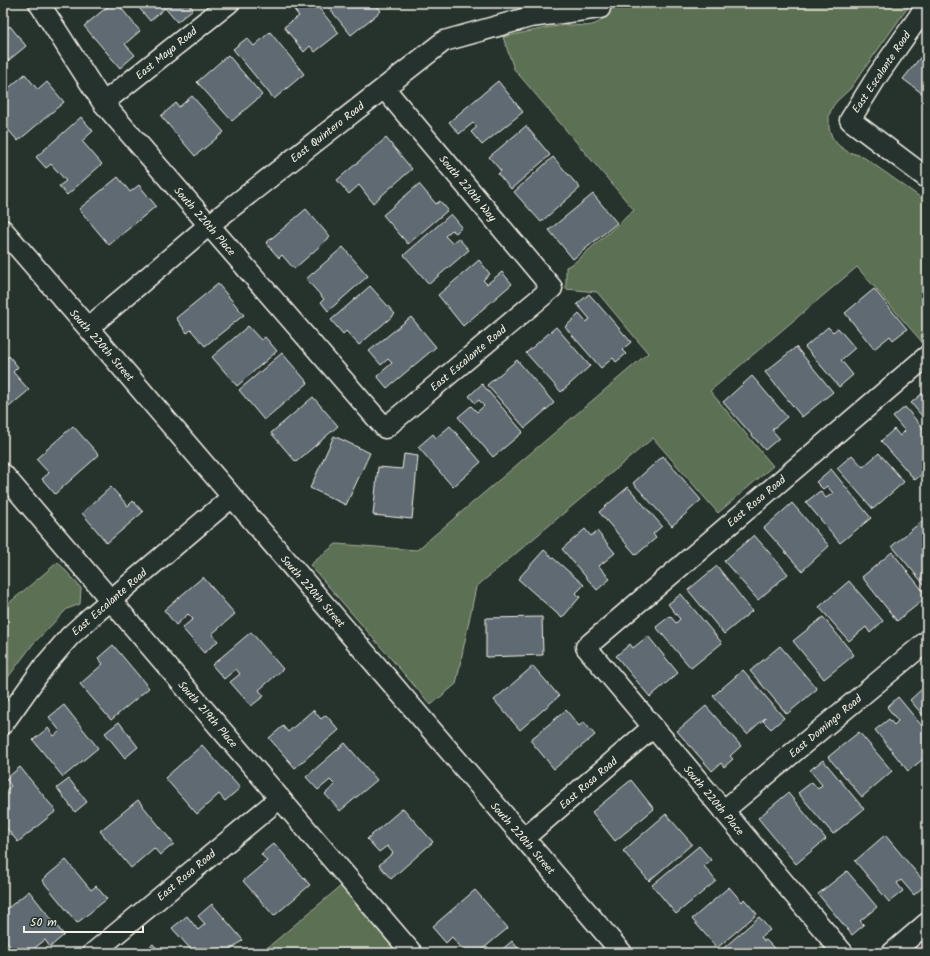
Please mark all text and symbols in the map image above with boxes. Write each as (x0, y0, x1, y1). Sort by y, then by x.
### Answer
street label: East Maya Road (132, 23, 202, 85)
street label: East Escalante Road (848, 28, 916, 117)
street label: East Quintero Road (287, 98, 369, 168)
street label: South 220th Way (434, 151, 501, 227)
street label: South 220th Place (169, 183, 240, 260)
street label: South 220th Street (64, 305, 139, 387)
street label: East Escalante Road (426, 321, 511, 396)
street label: East Rosa Road (723, 471, 791, 532)
street label: South 220th Street (275, 551, 350, 633)
street label: East Escalante Road (68, 564, 152, 641)
street label: South 219th Place (173, 677, 242, 752)
street label: East Domingo Road (785, 690, 867, 763)
street label: East Rosa Road (555, 753, 622, 814)
street label: South 220th Place (678, 761, 748, 840)
street label: South 220th Street (485, 798, 560, 880)
street label: East Rosa Road (153, 845, 221, 906)
scale bar (24, 908, 143, 934)
text: 50 m (30, 913, 57, 932)

